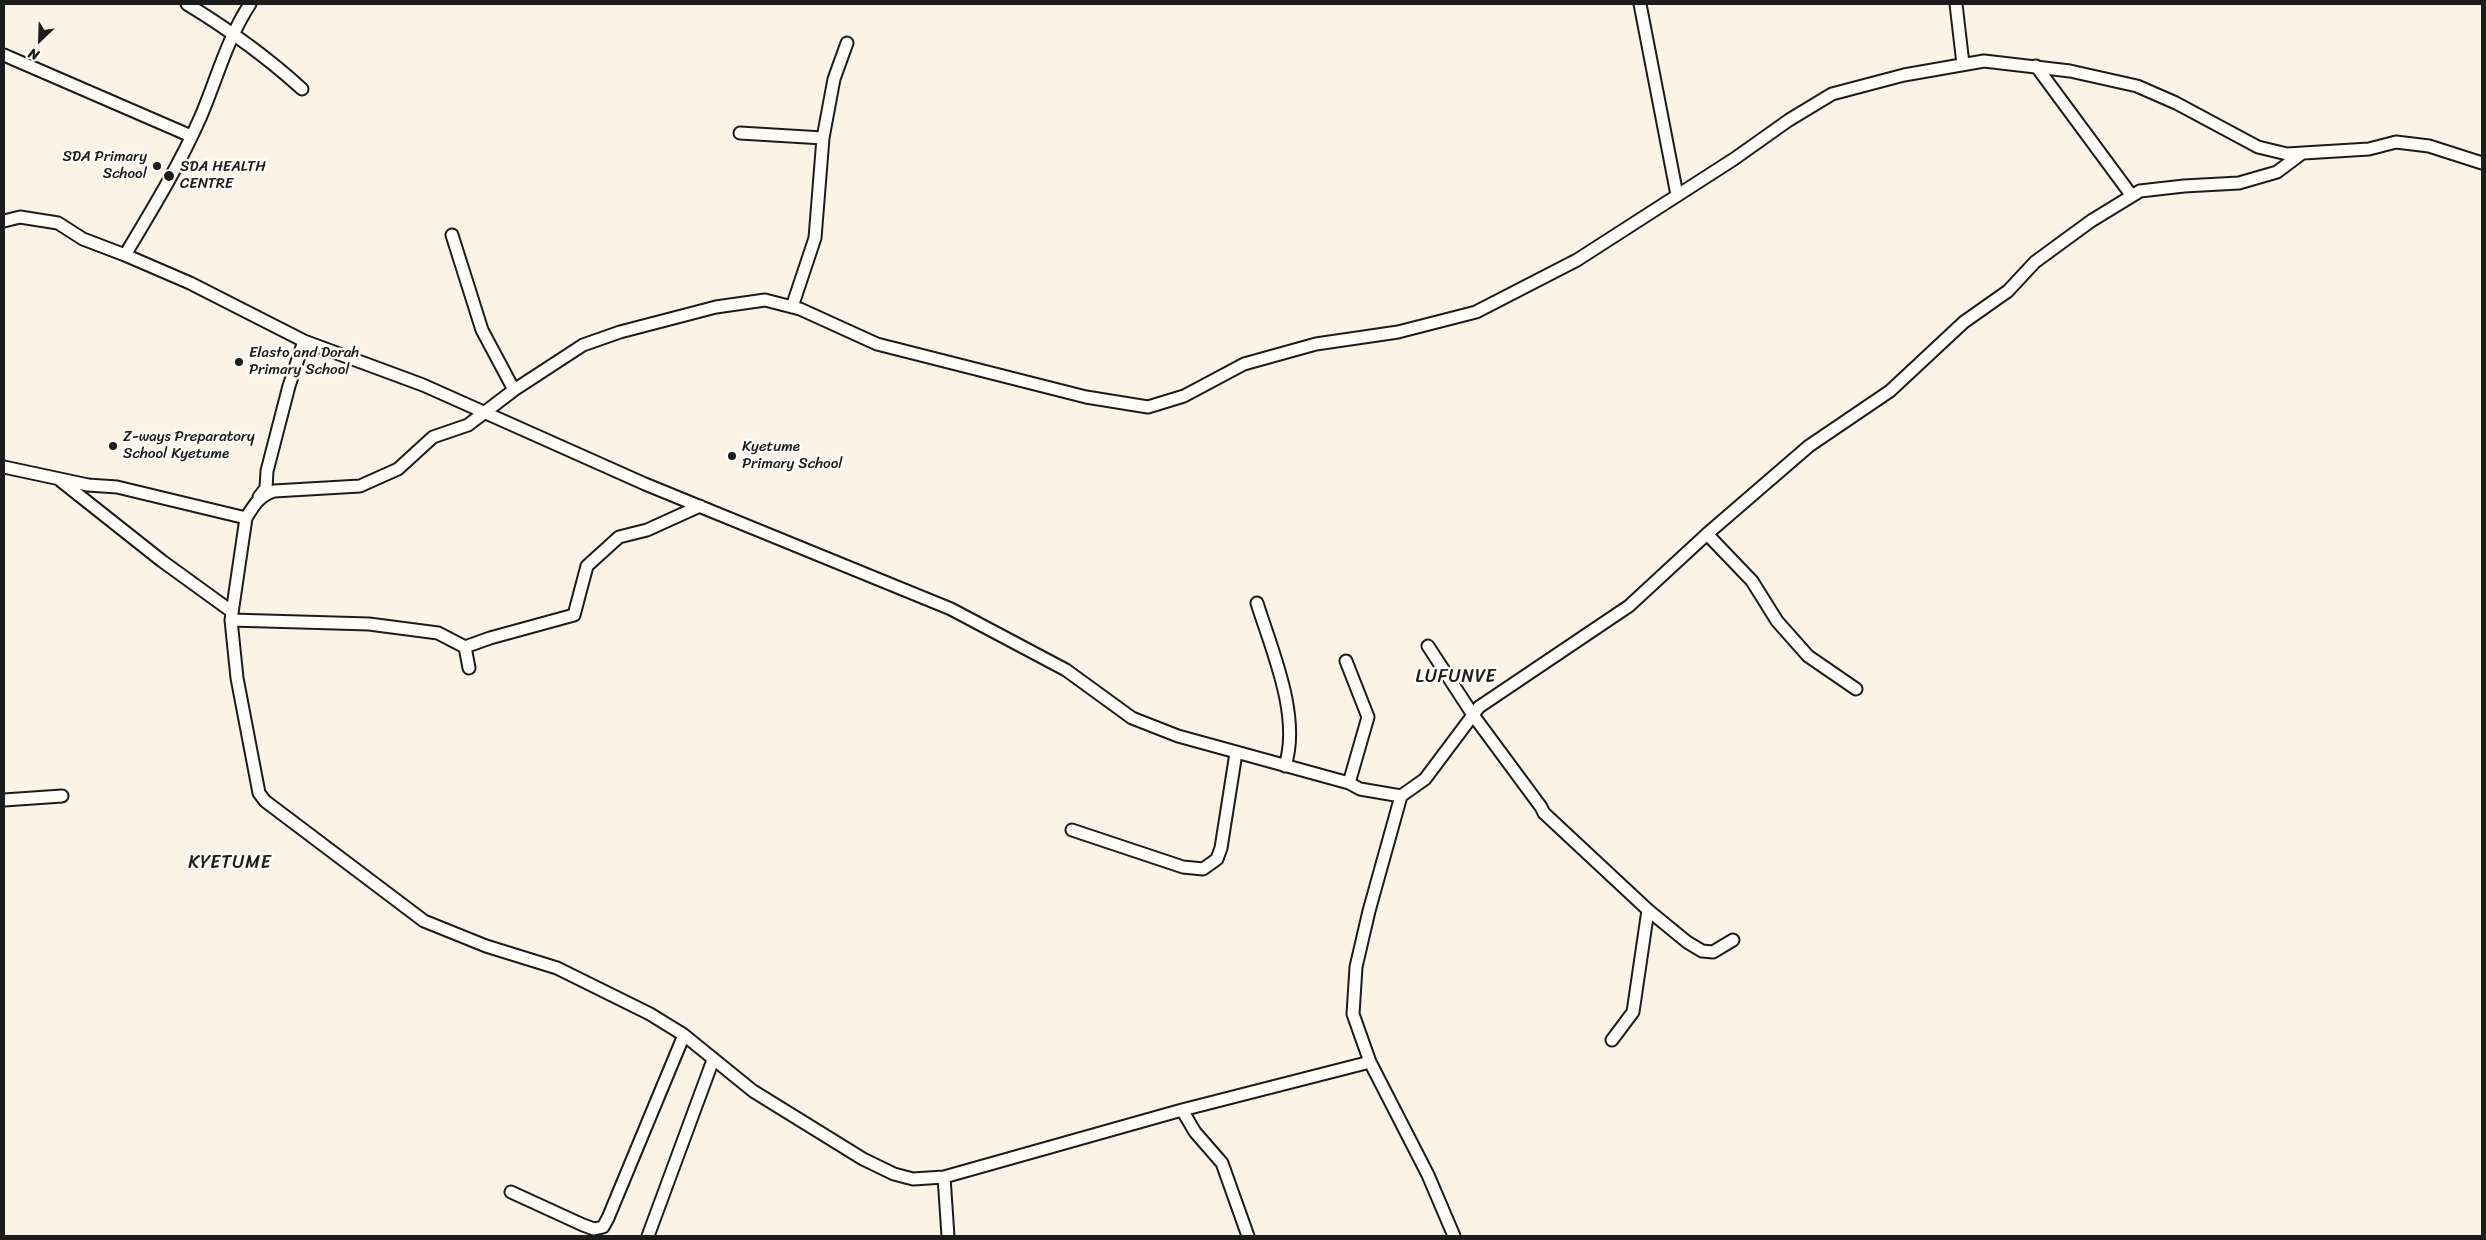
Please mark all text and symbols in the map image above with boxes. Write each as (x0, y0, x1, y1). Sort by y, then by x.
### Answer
north arrow (15, 15, 65, 65)
text: N (24, 41, 43, 68)
place label: SDA Primary School (62, 148, 147, 183)
place label: SDA HEALTH CENTRE (180, 158, 266, 193)
marker: SDA Primary School (151, 160, 163, 172)
marker: SDA HEALTH CENTRE (162, 169, 176, 183)
place label: Elasto and Dorah Primary School (249, 344, 359, 379)
marker: Elasto and Dorah Primary School (233, 356, 245, 368)
place label: Z-ways Preparatory School Kyetume (123, 428, 255, 463)
place label: Kyetume Primary School (742, 438, 843, 473)
marker: Z-ways Preparatory School Kyetume (107, 440, 119, 452)
marker: Kyetume Primary School (726, 450, 738, 462)
district label: LUFUNVE (1414, 666, 1498, 688)
district label: KYETUME (188, 852, 272, 874)

